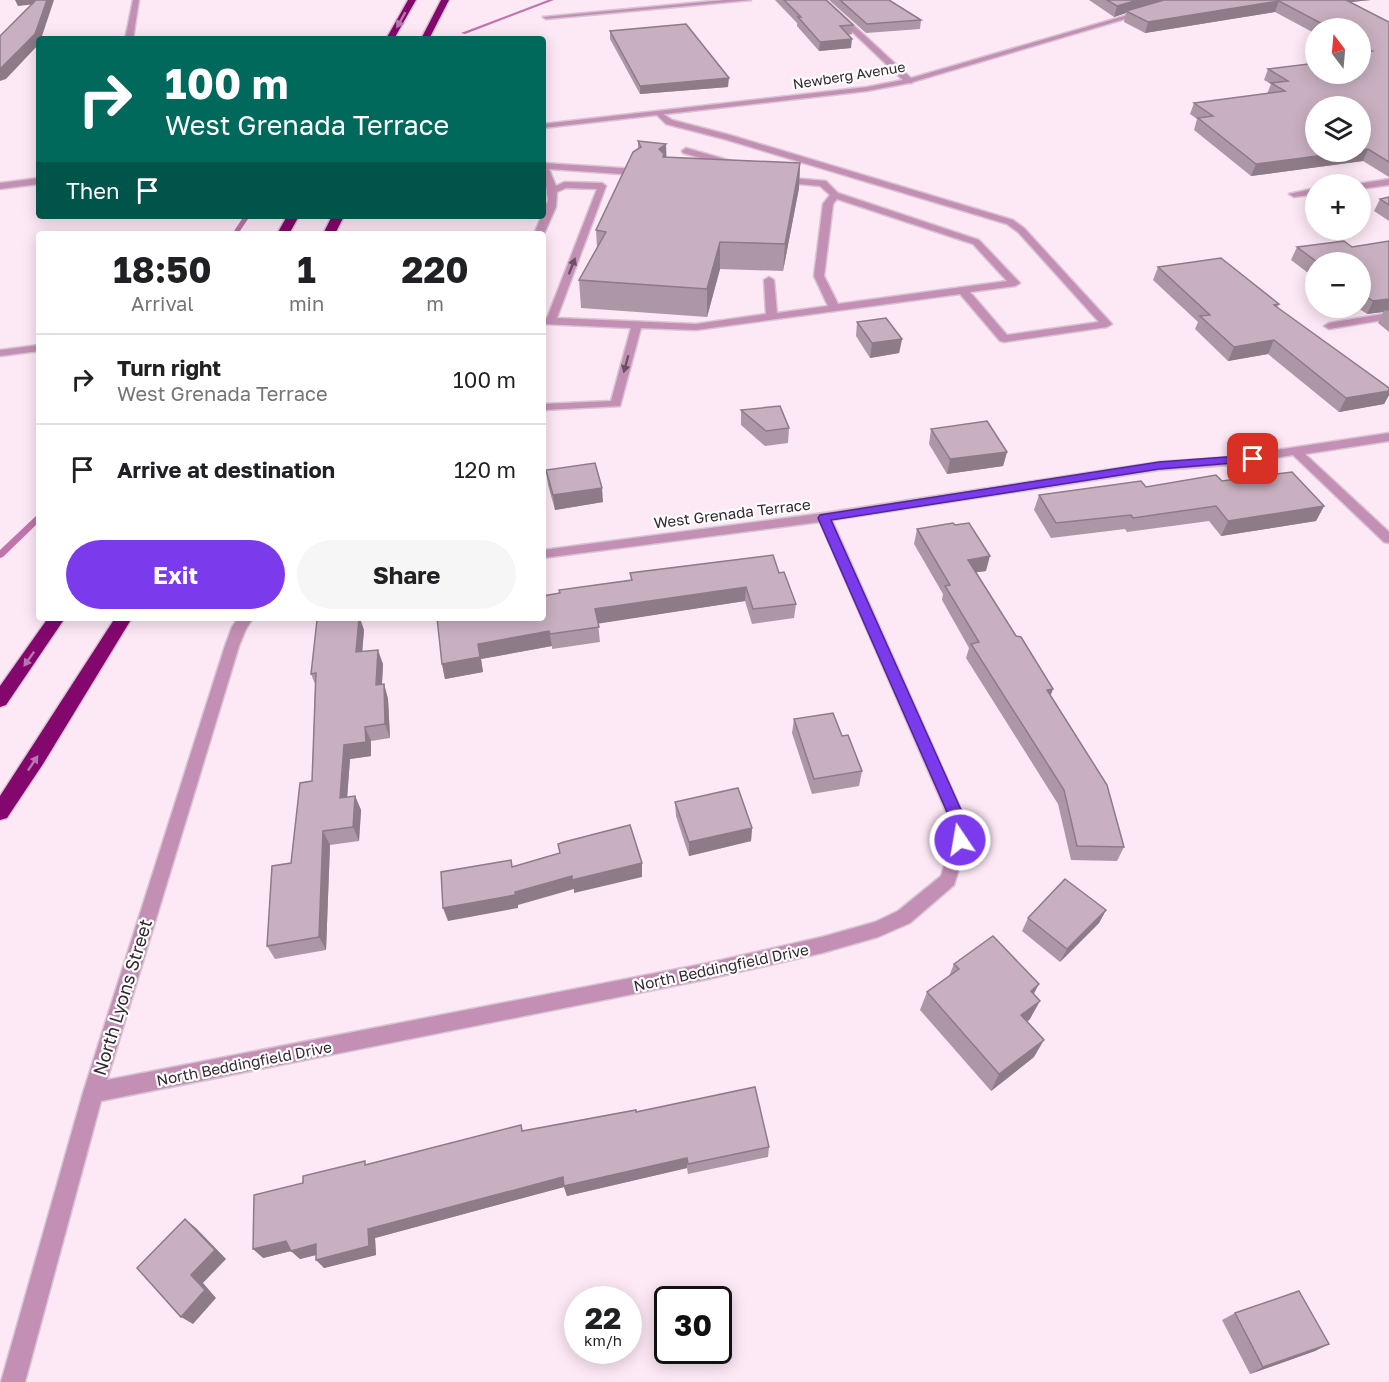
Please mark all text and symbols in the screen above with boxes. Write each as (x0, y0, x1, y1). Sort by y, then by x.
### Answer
one-way arrow (396, 11, 406, 28)
north arrow (1305, 18, 1371, 84)
map controls (1305, 18, 1371, 318)
text: 100 m (165, 58, 288, 108)
street label: Newberg Avenue (792, 58, 906, 92)
icon: right (66, 60, 144, 138)
button: layers (1305, 96, 1371, 162)
text: West Grenada Terrace (165, 109, 449, 141)
icon: arrive (131, 174, 164, 207)
button: + (1305, 174, 1371, 240)
text: Then (66, 177, 119, 204)
text: 18:50 (113, 248, 212, 291)
text: 1 (297, 248, 316, 291)
text: 220 (401, 248, 469, 291)
button: − (1305, 252, 1371, 318)
one-way arrow (568, 257, 577, 275)
text: Arrival (131, 291, 194, 315)
text: min (289, 291, 324, 315)
text: m (426, 291, 444, 315)
text: Turn right (117, 354, 221, 381)
one-way arrow (621, 355, 630, 373)
icon: right (66, 363, 99, 396)
text: 100 m (453, 366, 516, 393)
text: West Grenada Terrace (117, 381, 328, 405)
pin (1227, 433, 1278, 484)
icon: arrive (1236, 442, 1269, 475)
icon: arrive (66, 453, 99, 486)
text: Arrive at destination (117, 456, 335, 483)
text: 120 m (454, 456, 516, 483)
street label: West Grenada Terrace (653, 494, 812, 532)
button: Exit (66, 540, 285, 609)
button: Share (297, 540, 516, 609)
one-way arrow (23, 651, 35, 667)
one-way arrow (27, 756, 39, 772)
position arrow (928, 808, 992, 872)
street label: North Lyons Street (88, 916, 156, 1078)
street label: North Beddingfield Drive (632, 940, 810, 994)
street label: North Beddingfield Drive (155, 1037, 333, 1089)
speed limit sign: 30 (654, 1286, 732, 1364)
text: 22 (585, 1300, 621, 1336)
text: km/h (584, 1331, 622, 1349)

